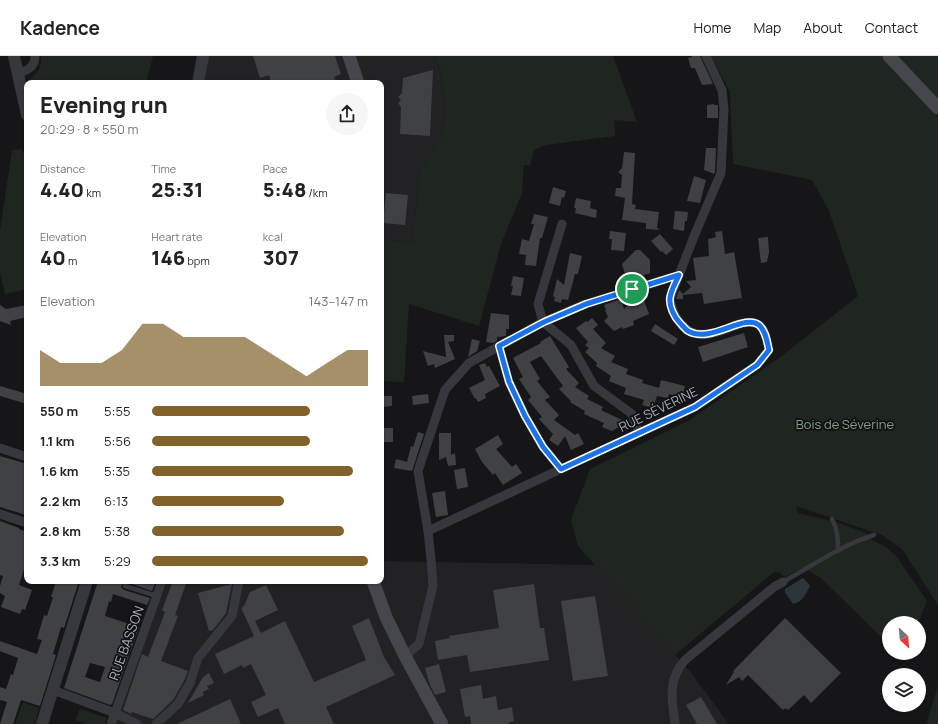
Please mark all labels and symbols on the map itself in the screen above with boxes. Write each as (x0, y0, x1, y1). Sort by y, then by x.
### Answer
pin (615, 272, 649, 306)
street label: RUE SÉVERINE (616, 382, 700, 436)
park label: Bois de Séverine (796, 415, 895, 433)
street label: RUE BASSON (104, 603, 148, 683)
north arrow (882, 616, 926, 660)

